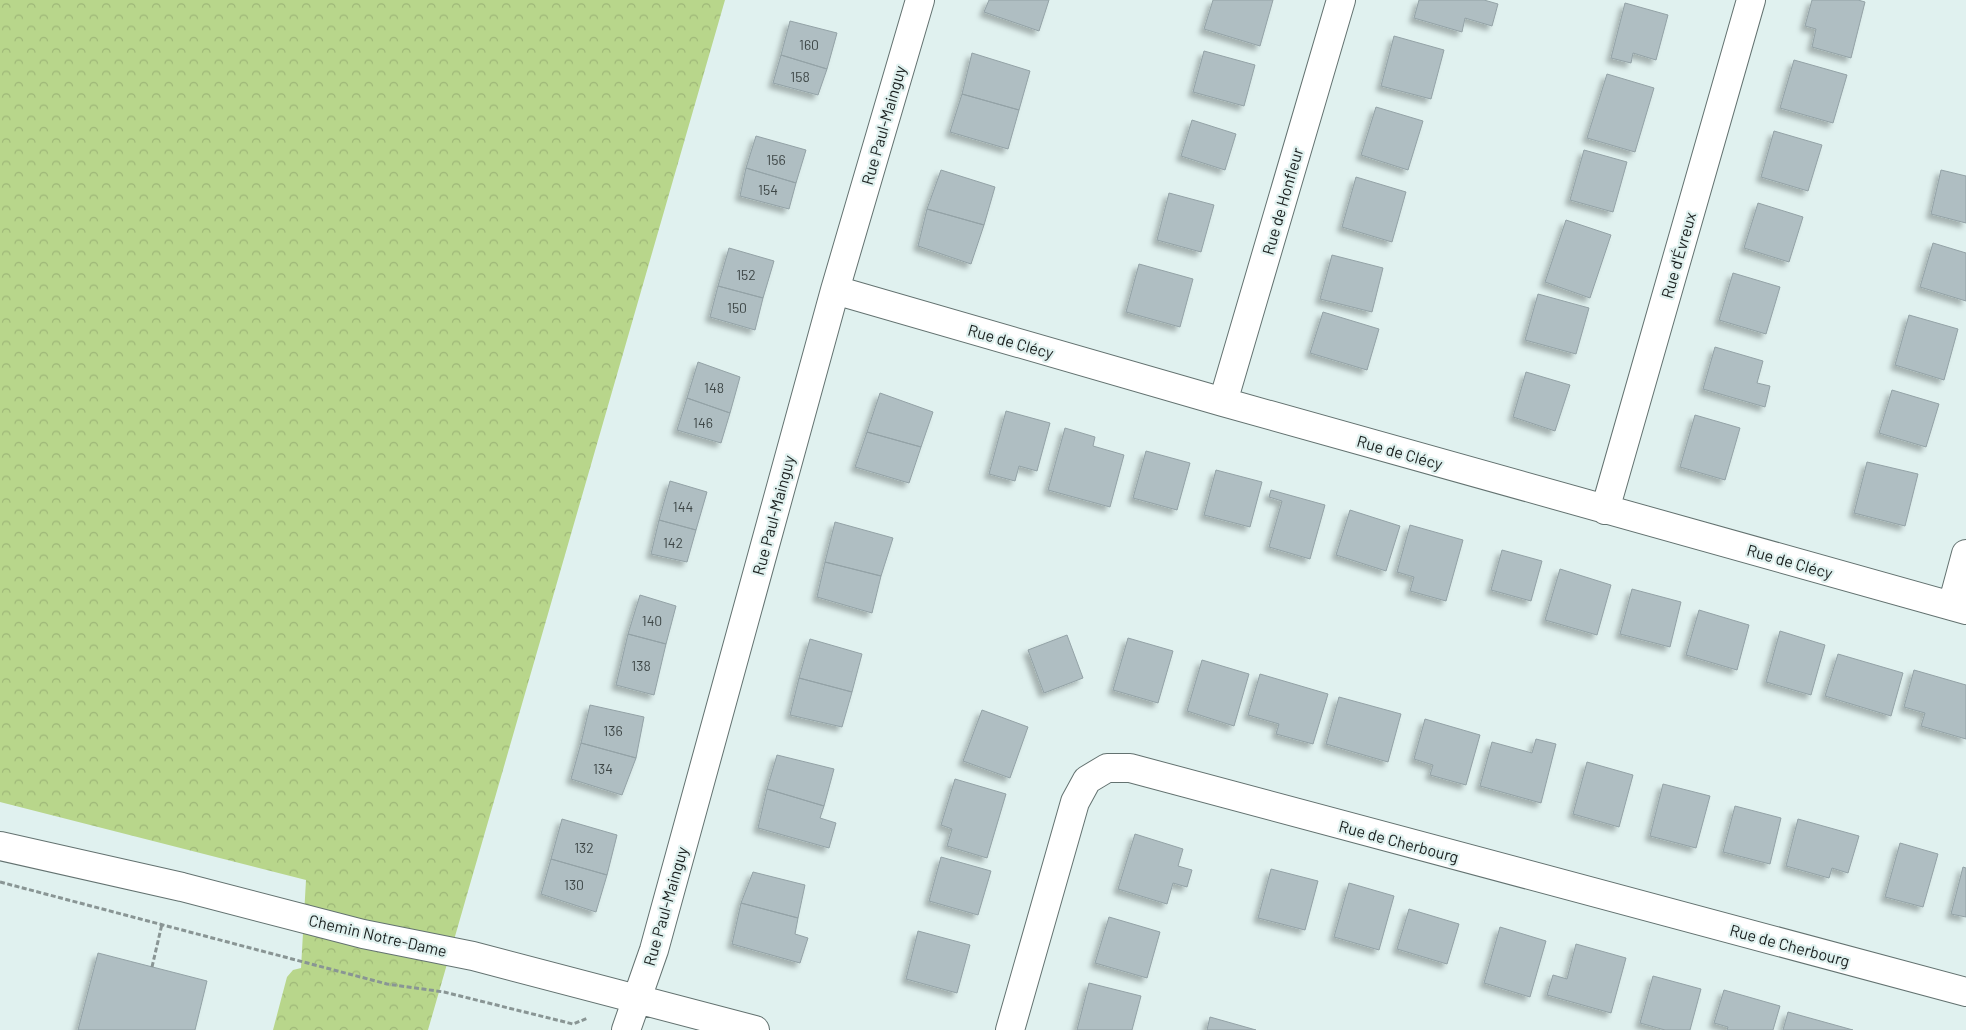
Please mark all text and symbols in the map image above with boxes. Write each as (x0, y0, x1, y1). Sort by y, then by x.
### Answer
house number: 160 (799, 36, 819, 53)
street label: Rue Paul-Mainguy (857, 63, 909, 187)
house number: 158 (790, 68, 810, 85)
street label: Rue de Honfleur (1258, 145, 1306, 257)
house number: 156 (766, 151, 786, 168)
house number: 154 (758, 181, 778, 198)
street label: Rue d'Évreux (1657, 209, 1699, 300)
house number: 152 (736, 266, 756, 283)
house number: 150 (727, 299, 747, 316)
street label: Rue de Clécy (966, 320, 1057, 362)
house number: 148 (704, 379, 724, 396)
house number: 146 (693, 414, 713, 431)
street label: Rue de Clécy (1355, 431, 1446, 473)
street label: Rue Paul-Mainguy (748, 452, 798, 577)
house number: 144 (673, 498, 693, 515)
house number: 142 (663, 534, 683, 551)
street label: Rue de Clécy (1745, 540, 1836, 582)
house number: 140 (642, 612, 662, 629)
house number: 138 (631, 657, 651, 674)
house number: 136 (603, 722, 623, 739)
house number: 134 (593, 760, 613, 777)
street label: Rue de Cherbourg (1337, 816, 1461, 866)
house number: 132 (574, 839, 594, 856)
street label: Rue Paul-Mainguy (639, 844, 691, 968)
house number: 130 (564, 876, 584, 893)
street label: Chemin Notre-Dame (307, 910, 449, 960)
street label: Rue de Cherbourg (1728, 920, 1852, 970)

